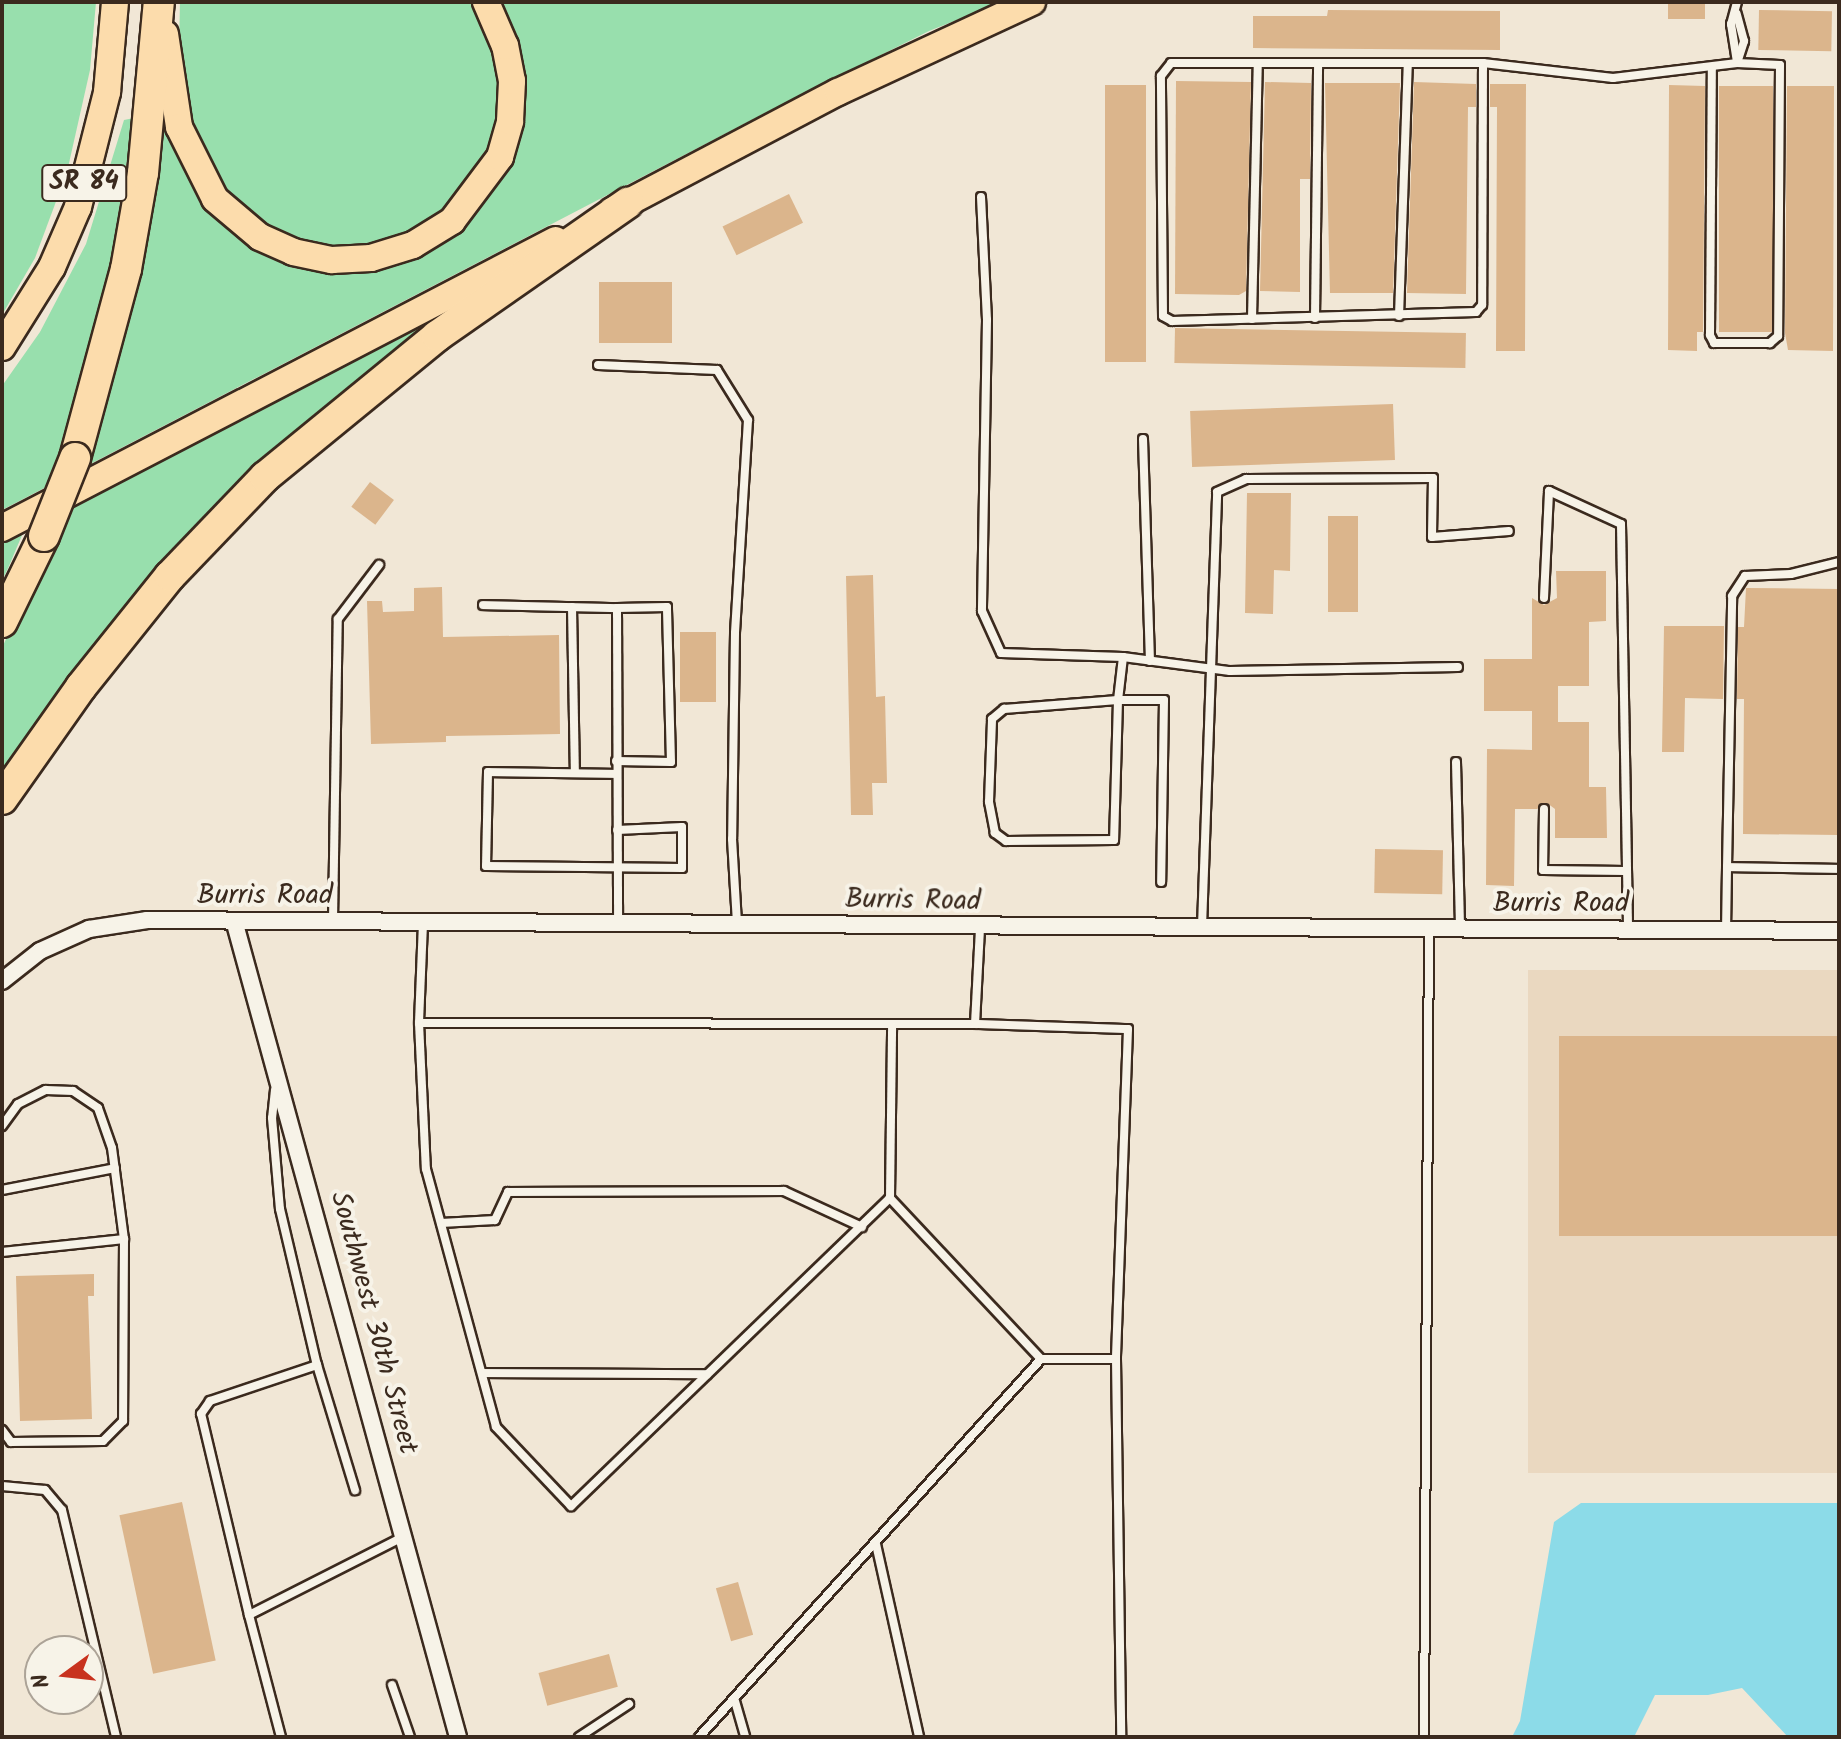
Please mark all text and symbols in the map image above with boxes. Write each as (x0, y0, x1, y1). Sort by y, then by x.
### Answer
road number: SR 84 (40, 161, 128, 205)
street label: Burris Road (197, 879, 333, 913)
street label: Burris Road (845, 883, 981, 919)
street label: Burris Road (1493, 887, 1629, 921)
street label: Southwest 30th Street (322, 1188, 424, 1458)
north arrow (24, 1635, 104, 1715)
text: N (24, 1670, 61, 1692)

